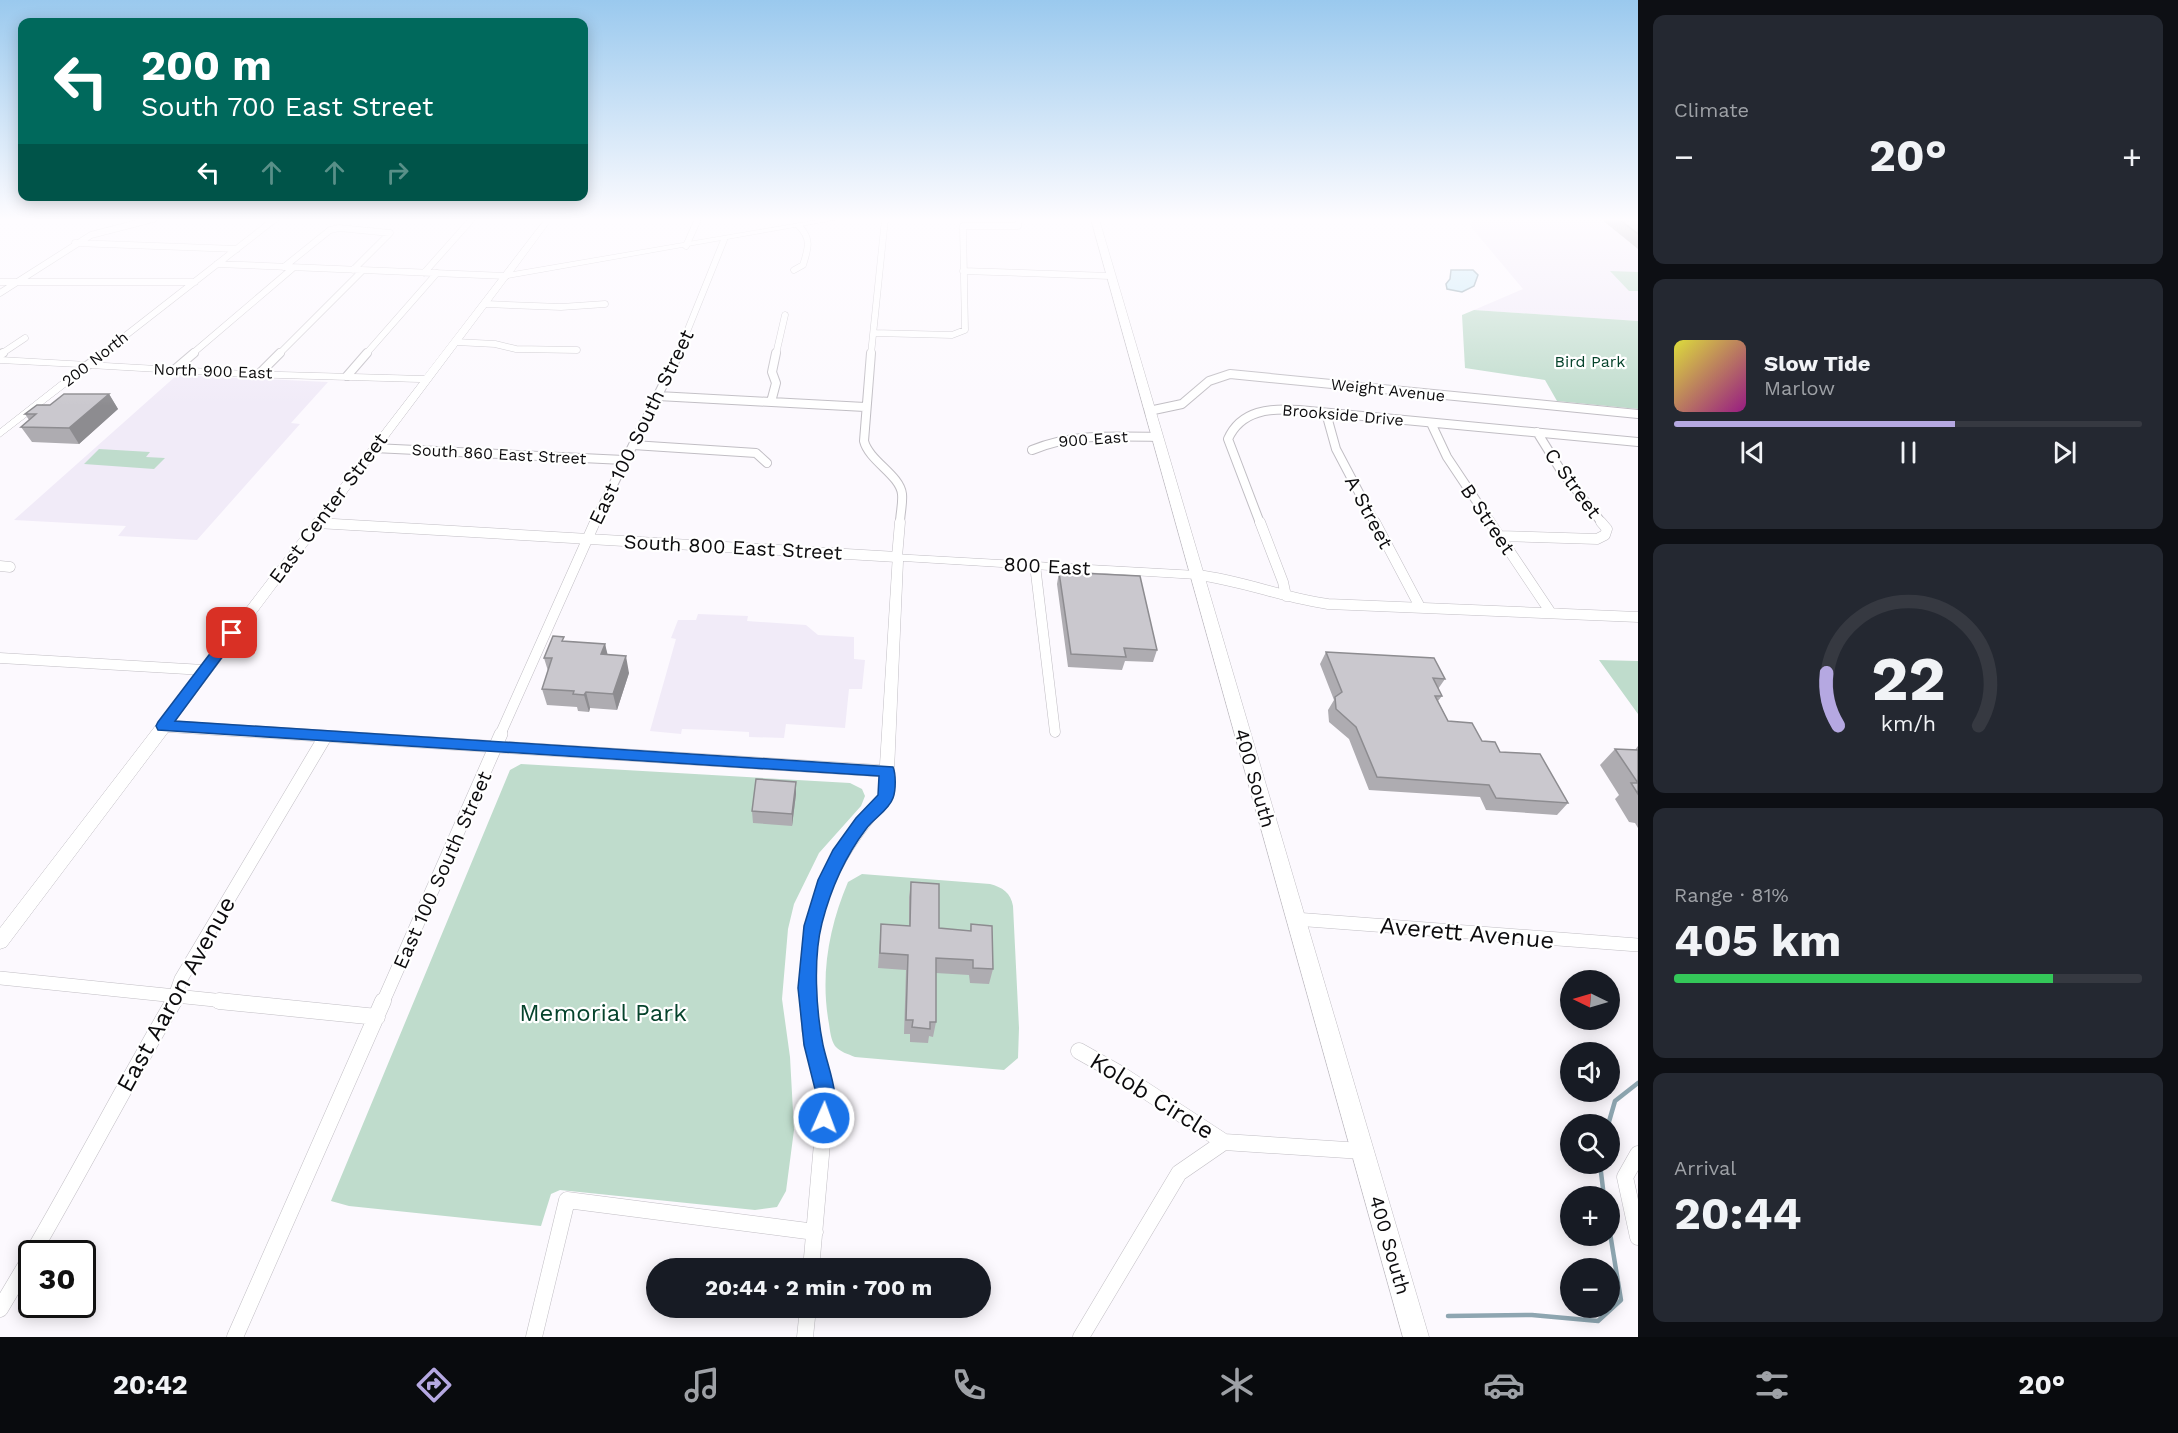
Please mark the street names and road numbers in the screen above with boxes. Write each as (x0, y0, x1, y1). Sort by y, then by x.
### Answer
street label: East 100 South Street (583, 325, 699, 528)
street label: 200 North (58, 327, 132, 391)
street label: North 900 East (153, 359, 273, 383)
street label: Weight Avenue (1330, 375, 1446, 405)
street label: Brookside Drive (1281, 400, 1405, 430)
street label: 900 East (1058, 427, 1129, 451)
street label: East Center Street (264, 428, 393, 588)
street label: South 860 East Street (411, 440, 587, 468)
street label: C Street (1540, 443, 1607, 523)
street label: A Street (1340, 471, 1399, 553)
street label: B Street (1456, 479, 1521, 559)
street label: South 800 East Street (623, 529, 843, 565)
street label: 800 East (1003, 552, 1092, 580)
street label: 400 South (1229, 726, 1281, 830)
street label: East 100 South Street (388, 767, 497, 973)
street label: East Aaron Avenue (111, 891, 241, 1097)
street label: Averett Avenue (1379, 911, 1555, 955)
street label: Kolob Circle (1085, 1047, 1219, 1145)
street label: 400 South (1364, 1193, 1416, 1297)

